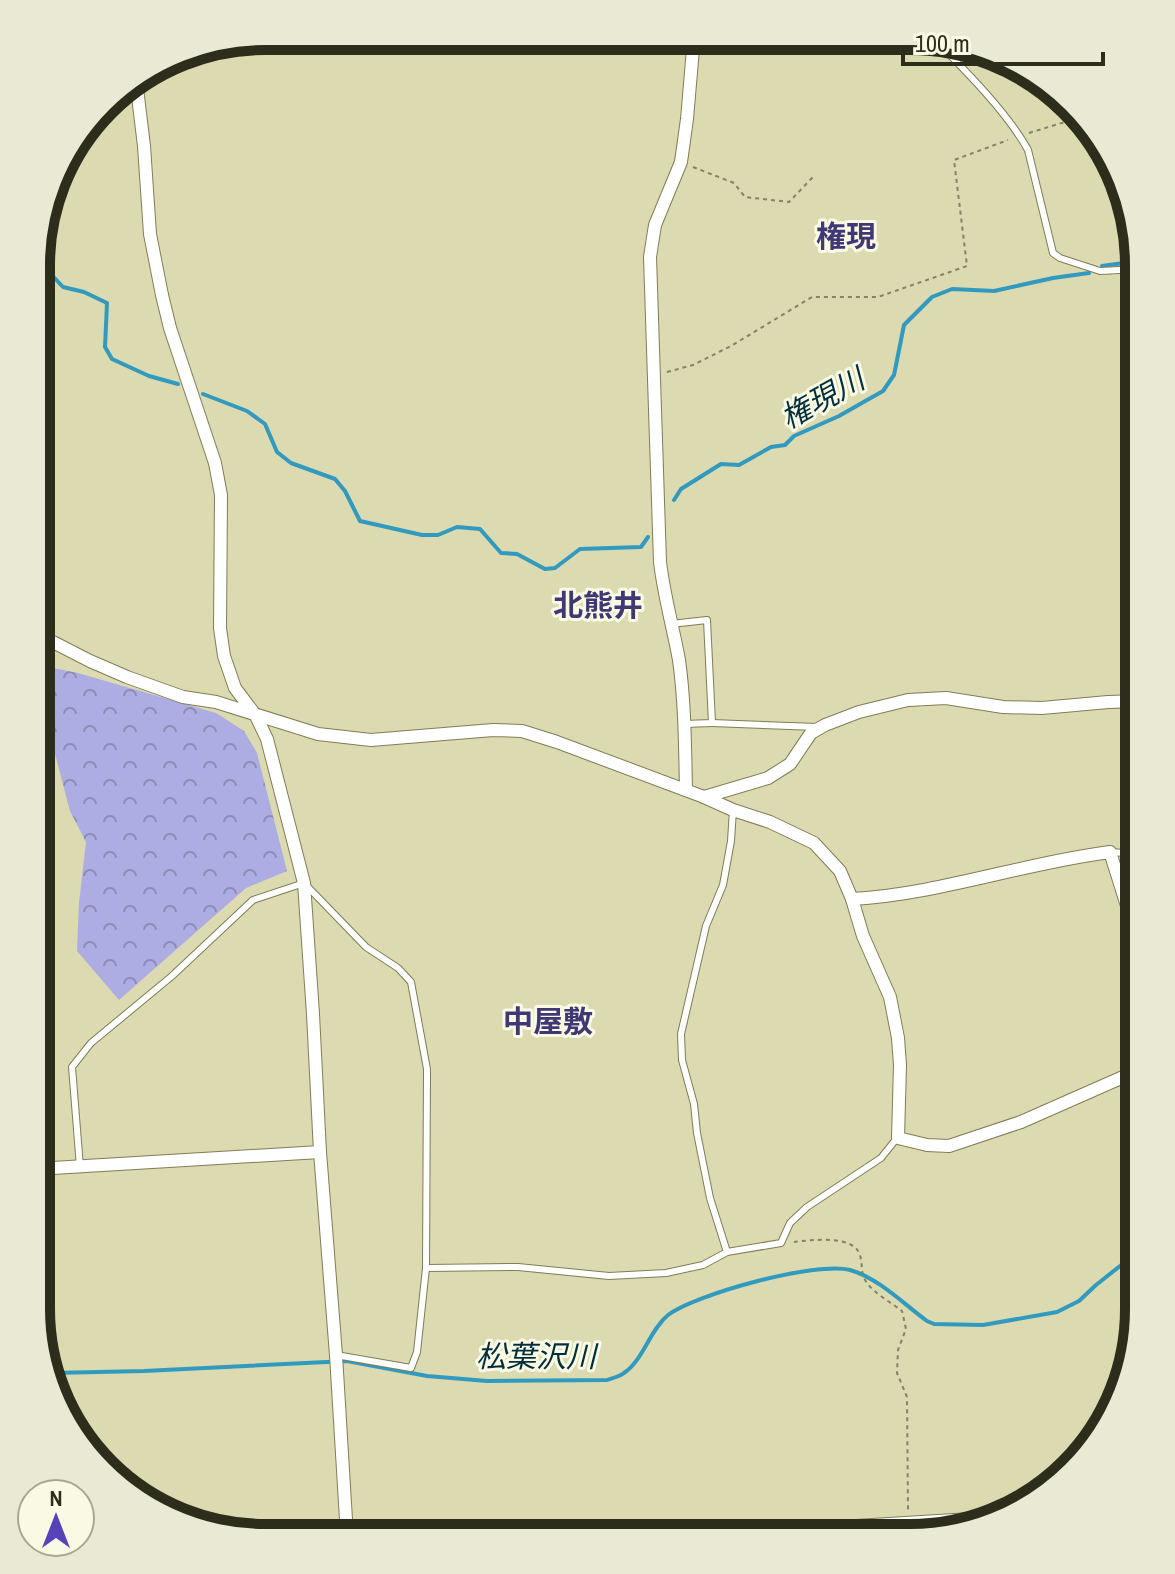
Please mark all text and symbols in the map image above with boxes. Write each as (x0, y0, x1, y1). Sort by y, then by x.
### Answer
scale bar (903, 16, 1103, 66)
text: 100 m (915, 27, 970, 59)
district label: 権現 (816, 216, 876, 256)
water label: 権現川 (773, 357, 874, 437)
district label: 北熊井 (553, 585, 643, 625)
district label: 中屋敷 (503, 1001, 593, 1041)
water label: 松葉沢川 (476, 1336, 599, 1376)
north arrow (16, 1478, 96, 1558)
text: N (49, 1483, 63, 1513)

